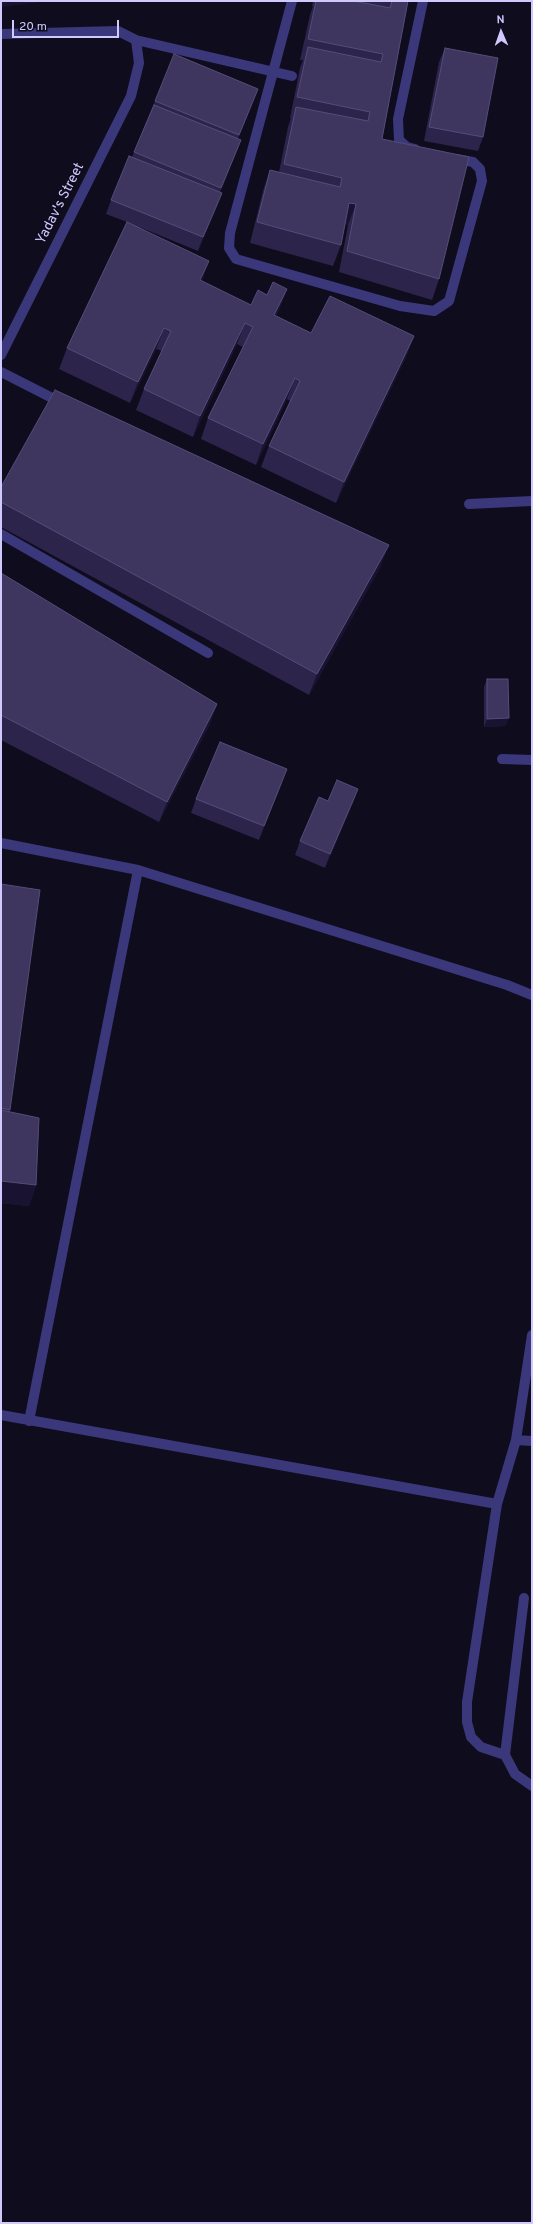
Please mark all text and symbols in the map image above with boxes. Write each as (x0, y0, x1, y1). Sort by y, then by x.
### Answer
scale bar (14, 12, 121, 38)
north arrow (481, 12, 521, 52)
text: N (496, 13, 505, 27)
text: 20 m (19, 19, 47, 35)
street label: Yadav's Street (33, 160, 89, 248)

